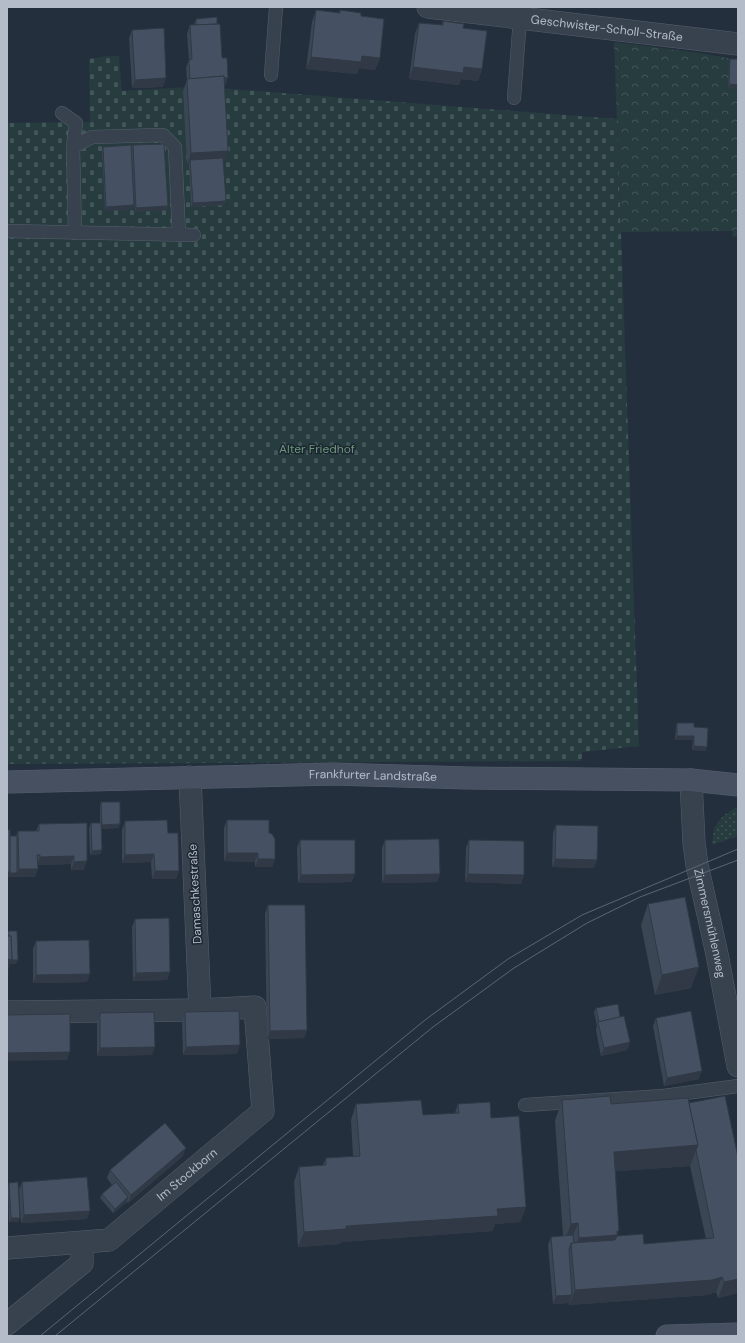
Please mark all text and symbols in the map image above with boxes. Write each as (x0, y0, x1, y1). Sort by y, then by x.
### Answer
street label: Geschwister-Scholl-Straße (530, 11, 684, 45)
park label: Alter Friedhof (279, 441, 355, 457)
street label: Frankfurter Landstraße (309, 766, 437, 785)
street label: Damaschkestraße (184, 843, 206, 944)
street label: Zimmersmühlenweg (690, 867, 729, 980)
street label: Im Stockborn (153, 1145, 221, 1205)

